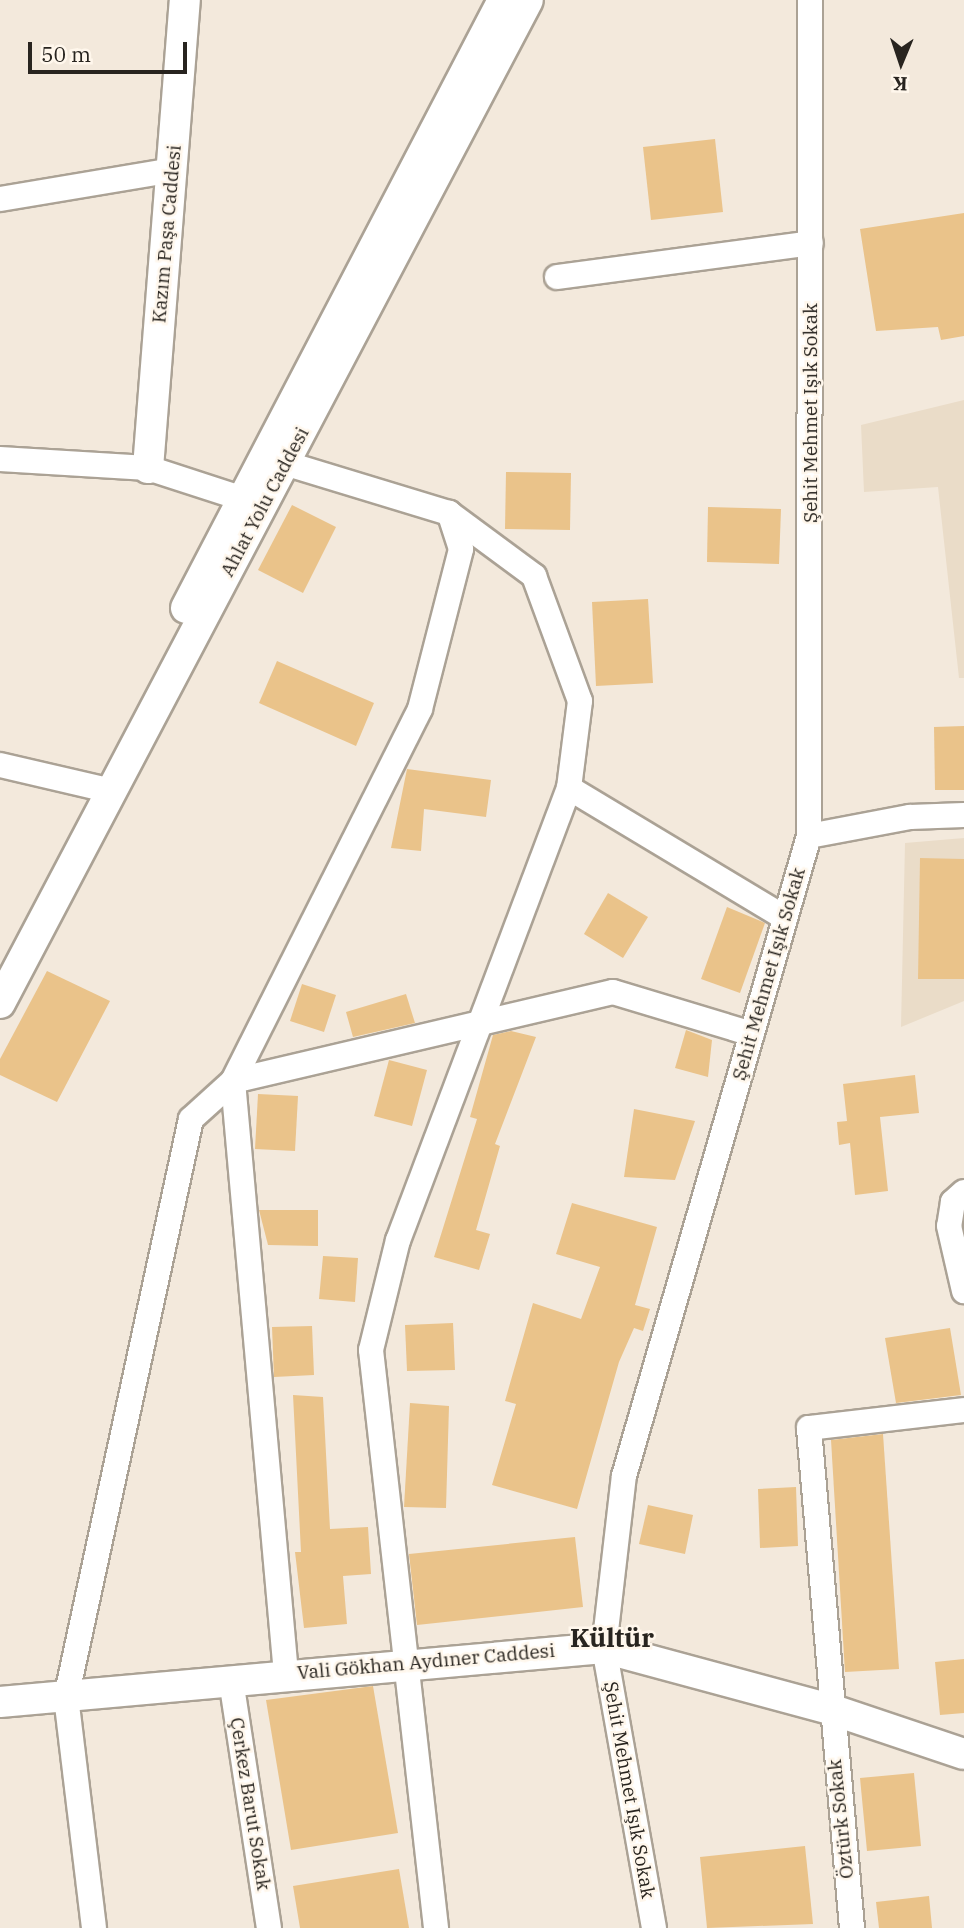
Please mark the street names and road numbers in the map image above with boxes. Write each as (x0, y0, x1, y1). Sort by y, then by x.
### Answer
street label: Kazım Paşa Caddesi (148, 144, 186, 324)
street label: Şehit Mehmet Işık Sokak (800, 303, 822, 523)
street label: Ahlat Yolu Caddesi (216, 423, 314, 581)
street label: Şehit Mehmet Işık Sokak (728, 865, 810, 1083)
street label: Vali Gökhan Aydıner Caddesi (296, 1639, 556, 1685)
street label: Şehit Mehmet Işık Sokak (599, 1680, 659, 1900)
street label: Çerkez Barut Sokak (225, 1716, 275, 1892)
street label: Öztürk Sokak (823, 1758, 859, 1880)

